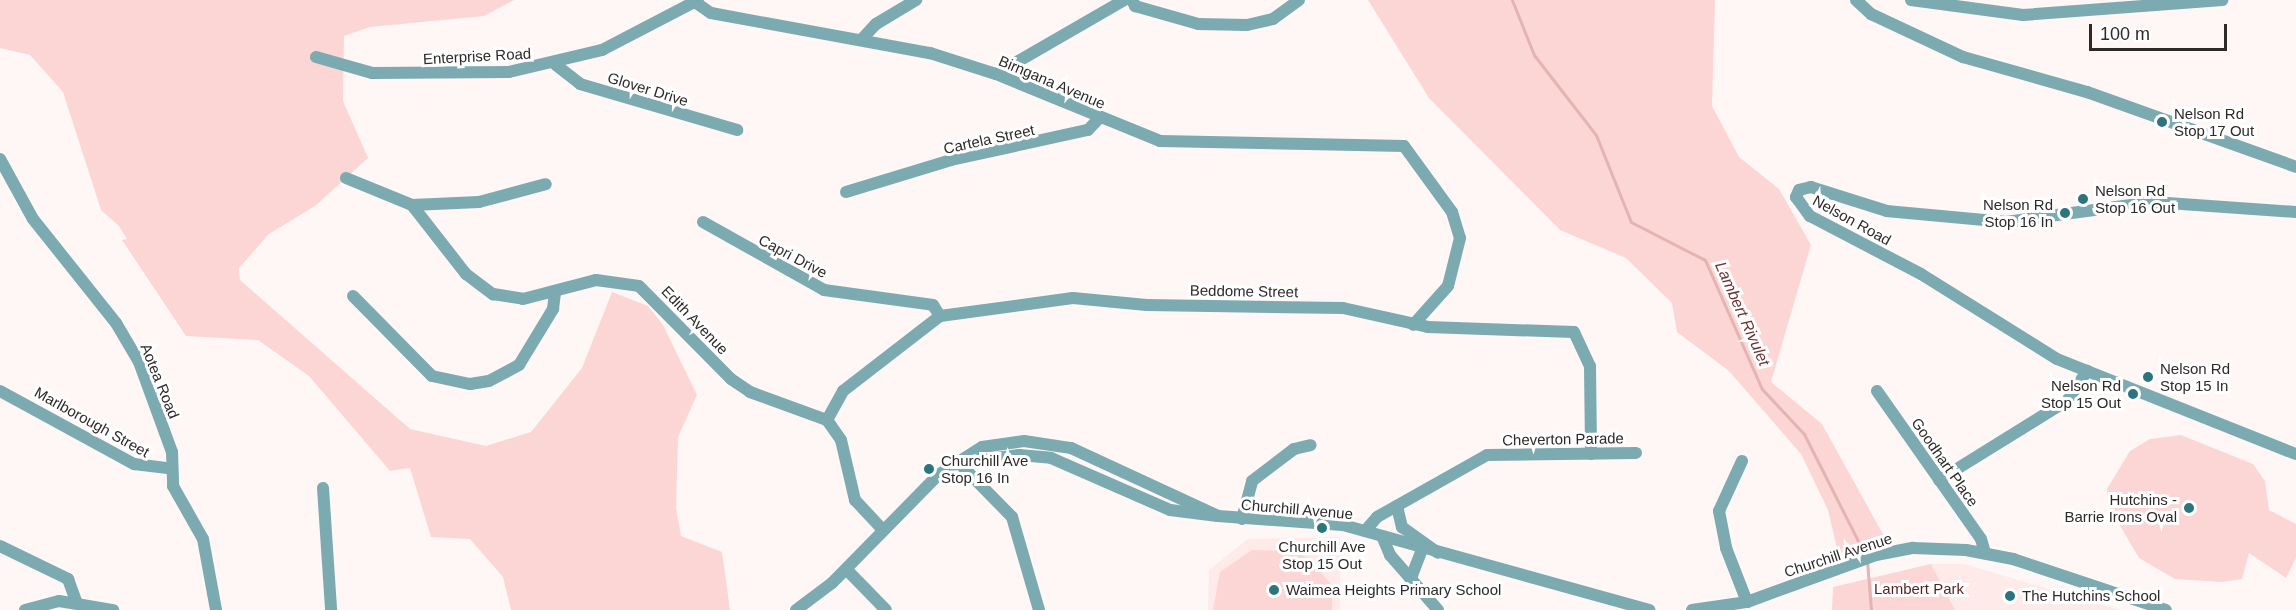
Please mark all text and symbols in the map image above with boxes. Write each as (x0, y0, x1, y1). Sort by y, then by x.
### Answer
scale bar (2092, 12, 2230, 50)
text: 100 m (2100, 24, 2150, 44)
street label: Enterprise Road (422, 44, 532, 68)
street label: Birngana Avenue (996, 51, 1108, 113)
street label: Glover Drive (606, 68, 690, 110)
place label: Nelson Rd Stop 17 Out (2174, 104, 2254, 139)
marker: Nelson Rd Stop 17 Out (2155, 115, 2169, 129)
street label: Cartela Street (942, 121, 1036, 157)
place label: Nelson Rd Stop 16 Out (2095, 181, 2175, 216)
street label: Nelson Road (1810, 191, 1894, 249)
marker: Nelson Rd Stop 16 Out (2076, 192, 2090, 206)
place label: Nelson Rd Stop 16 In (1983, 195, 2053, 230)
marker: Nelson Rd Stop 16 In (2058, 206, 2072, 220)
street label: Capri Drive (756, 230, 830, 282)
water label: Lambert Rivulet (1710, 259, 1774, 369)
street label: Beddome Street (1190, 281, 1298, 301)
street label: Edith Avenue (658, 282, 732, 358)
street label: Aotea Road (137, 341, 183, 421)
place label: Nelson Rd Stop 15 In (2160, 359, 2230, 394)
marker: Nelson Rd Stop 15 In (2141, 370, 2155, 384)
place label: Nelson Rd Stop 15 Out (2041, 376, 2121, 411)
street label: Marlborough Street (31, 383, 153, 461)
marker: Nelson Rd Stop 15 Out (2126, 387, 2140, 401)
street label: Goodhart Place (1908, 414, 1982, 510)
street label: Cheverton Parade (1502, 429, 1624, 449)
place label: Churchill Ave Stop 16 In (941, 451, 1029, 486)
marker: Churchill Ave Stop 16 In (922, 462, 936, 476)
place label: Hutchins - Barrie Irons Oval (2064, 490, 2177, 525)
street label: Churchill Avenue (1240, 495, 1354, 523)
marker: Hutchins - Barrie Irons Oval (2182, 501, 2196, 515)
marker: Churchill Ave Stop 15 Out (1315, 521, 1329, 535)
street label: Churchill Avenue (1781, 529, 1895, 581)
place label: Churchill Ave Stop 15 Out (1278, 537, 1366, 572)
park label: Lambert Park (1874, 580, 1964, 598)
place label: Waimea Heights Primary School (1286, 581, 1501, 599)
marker: Waimea Heights Primary School (1267, 583, 1281, 597)
place label: The Hutchins School (2022, 587, 2160, 605)
marker: The Hutchins School (2003, 589, 2017, 603)

